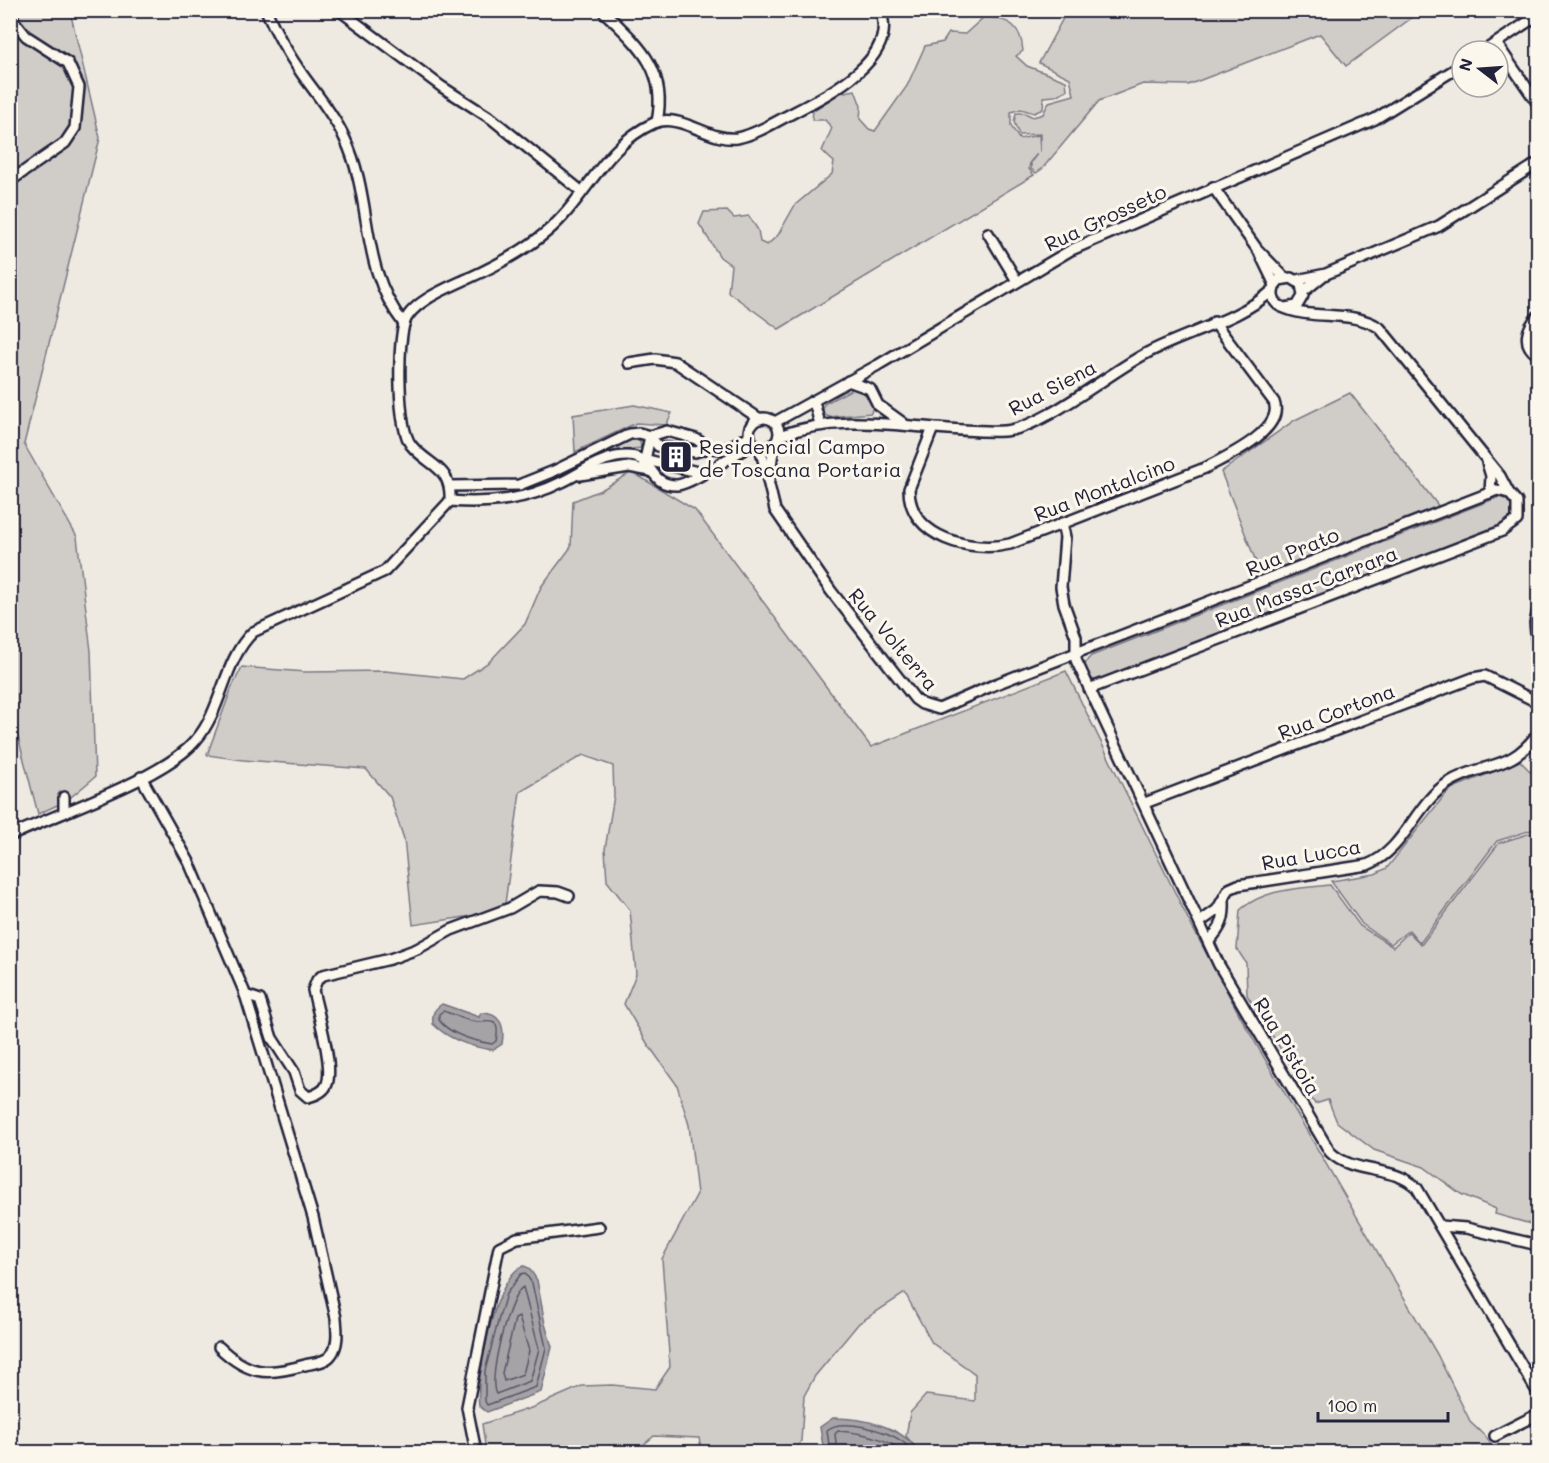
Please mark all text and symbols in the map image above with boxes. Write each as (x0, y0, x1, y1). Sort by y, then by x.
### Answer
north arrow (1450, 39, 1510, 99)
text: N (1453, 56, 1477, 73)
street label: Rua Grosseto (1040, 177, 1170, 257)
street label: Rua Siena (1004, 353, 1100, 421)
place label: Residencial Campo de Toscana Portaria (699, 433, 901, 482)
building icon: Residencial Campo de Toscana Portaria (658, 439, 694, 475)
street label: Rua Montalcino (1030, 449, 1178, 527)
street label: Rua Prato (1242, 521, 1342, 581)
street label: Rua Massa-Carrara (1211, 539, 1401, 633)
street label: Rua Volterra (844, 582, 944, 696)
street label: Rua Cortona (1274, 677, 1398, 745)
street label: Rua Lucca (1259, 833, 1363, 875)
street label: Rua Pistoia (1249, 992, 1327, 1100)
scale bar (1318, 1385, 1448, 1423)
text: 100 m (1327, 1393, 1377, 1417)

